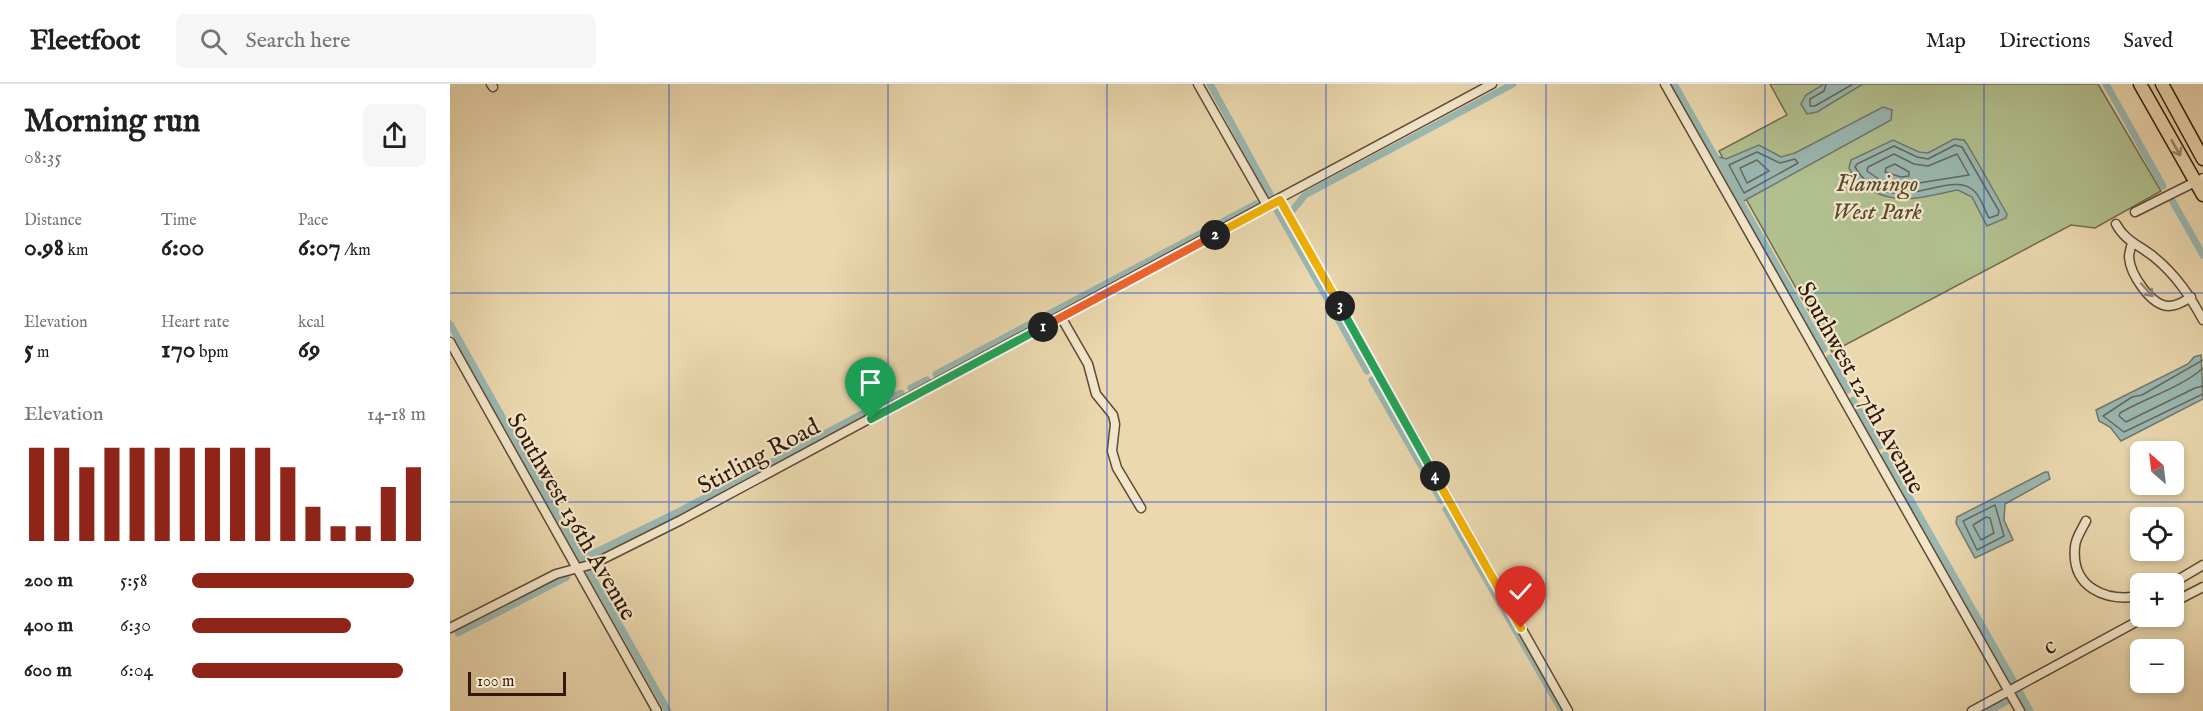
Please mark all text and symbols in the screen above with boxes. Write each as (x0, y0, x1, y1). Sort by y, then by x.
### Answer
search box (176, 14, 596, 68)
text: Fleetfoot (30, 24, 140, 59)
icon: search (197, 25, 230, 58)
text: Search here (245, 27, 350, 55)
text: Map (1926, 28, 1966, 55)
text: Directions (1999, 28, 2090, 55)
text: Saved (2123, 28, 2173, 55)
text: Morning run (24, 101, 200, 143)
button: share (363, 104, 426, 167)
one-way arrow (2171, 138, 2182, 156)
text: 08:35 (24, 145, 62, 170)
park label: Flamingo West Park (1832, 169, 1922, 228)
text: Distance (24, 211, 82, 231)
text: Time (161, 211, 197, 231)
text: Pace (298, 211, 328, 231)
pin: 2 (1200, 220, 1230, 250)
text: 2 (1211, 225, 1219, 245)
text: 0.98 (24, 231, 64, 264)
text: 6:00 (161, 231, 204, 264)
text: 6:07 (298, 231, 341, 264)
text: km (64, 241, 88, 261)
text: /km (341, 241, 371, 261)
street label: Southwest 127th Avenue (1789, 277, 1931, 499)
one-way arrow (2140, 283, 2154, 298)
pin: 3 (1325, 291, 1355, 321)
text: 3 (1337, 296, 1343, 316)
pin: 1 (1028, 312, 1058, 342)
text: Elevation (24, 313, 87, 333)
text: Heart rate (161, 313, 229, 333)
text: kcal (298, 313, 325, 333)
text: 1 (1040, 317, 1046, 337)
text: 5 (24, 333, 33, 366)
text: 170 (161, 333, 196, 366)
text: 69 (298, 333, 320, 366)
text: m (33, 343, 49, 363)
text: bpm (196, 343, 229, 363)
pin (845, 357, 896, 419)
icon: arrive (854, 366, 887, 399)
text: Elevation (24, 402, 103, 427)
text: 14–18 m (367, 402, 426, 427)
street label: Southwest 136th Avenue (499, 408, 643, 626)
street label: Stirling Road (693, 412, 826, 502)
north arrow (2130, 441, 2184, 495)
map controls (2130, 441, 2184, 693)
pin: 4 (1420, 461, 1450, 491)
text: 4 (1431, 466, 1439, 486)
button: locate (2130, 507, 2184, 561)
pin (1495, 566, 1546, 628)
text: 200 m (24, 568, 73, 593)
text: 5:58 (120, 568, 148, 593)
button: + (2130, 573, 2184, 627)
icon: check (1504, 575, 1537, 608)
text: 400 m (24, 613, 73, 638)
text: 6:30 (120, 613, 151, 638)
street label: c (2038, 631, 2062, 663)
button: − (2130, 639, 2184, 693)
text: 600 m (24, 658, 72, 683)
text: 6:04 (120, 658, 153, 683)
scale bar (468, 669, 566, 696)
text: 100 m (477, 672, 514, 692)

